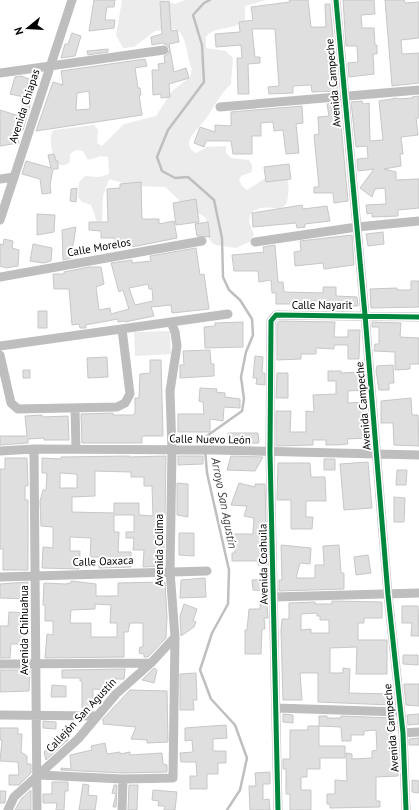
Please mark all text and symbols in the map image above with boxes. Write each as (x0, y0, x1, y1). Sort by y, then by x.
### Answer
north arrow (8, 8, 48, 48)
text: N (11, 25, 26, 37)
street label: Avenida Campeche (322, 38, 344, 128)
street label: Avenida Chiapas (5, 67, 43, 145)
street label: Calle Morelos (66, 234, 132, 259)
street label: Calle Nayarit (292, 298, 352, 312)
street label: Avenida Campeche (352, 361, 374, 451)
street label: Calle Nuevo León (169, 431, 251, 447)
water label: Arroyo San Agustín (208, 455, 241, 550)
street label: Avenida Colima (152, 514, 166, 586)
street label: Avenida Coahuila (255, 523, 271, 605)
street label: Calle Oaxaca (72, 553, 134, 569)
street label: Avenida Chihuahua (17, 585, 31, 675)
street label: Callejón San Agustín (43, 675, 119, 755)
street label: Avenida Campeche (380, 683, 402, 773)

